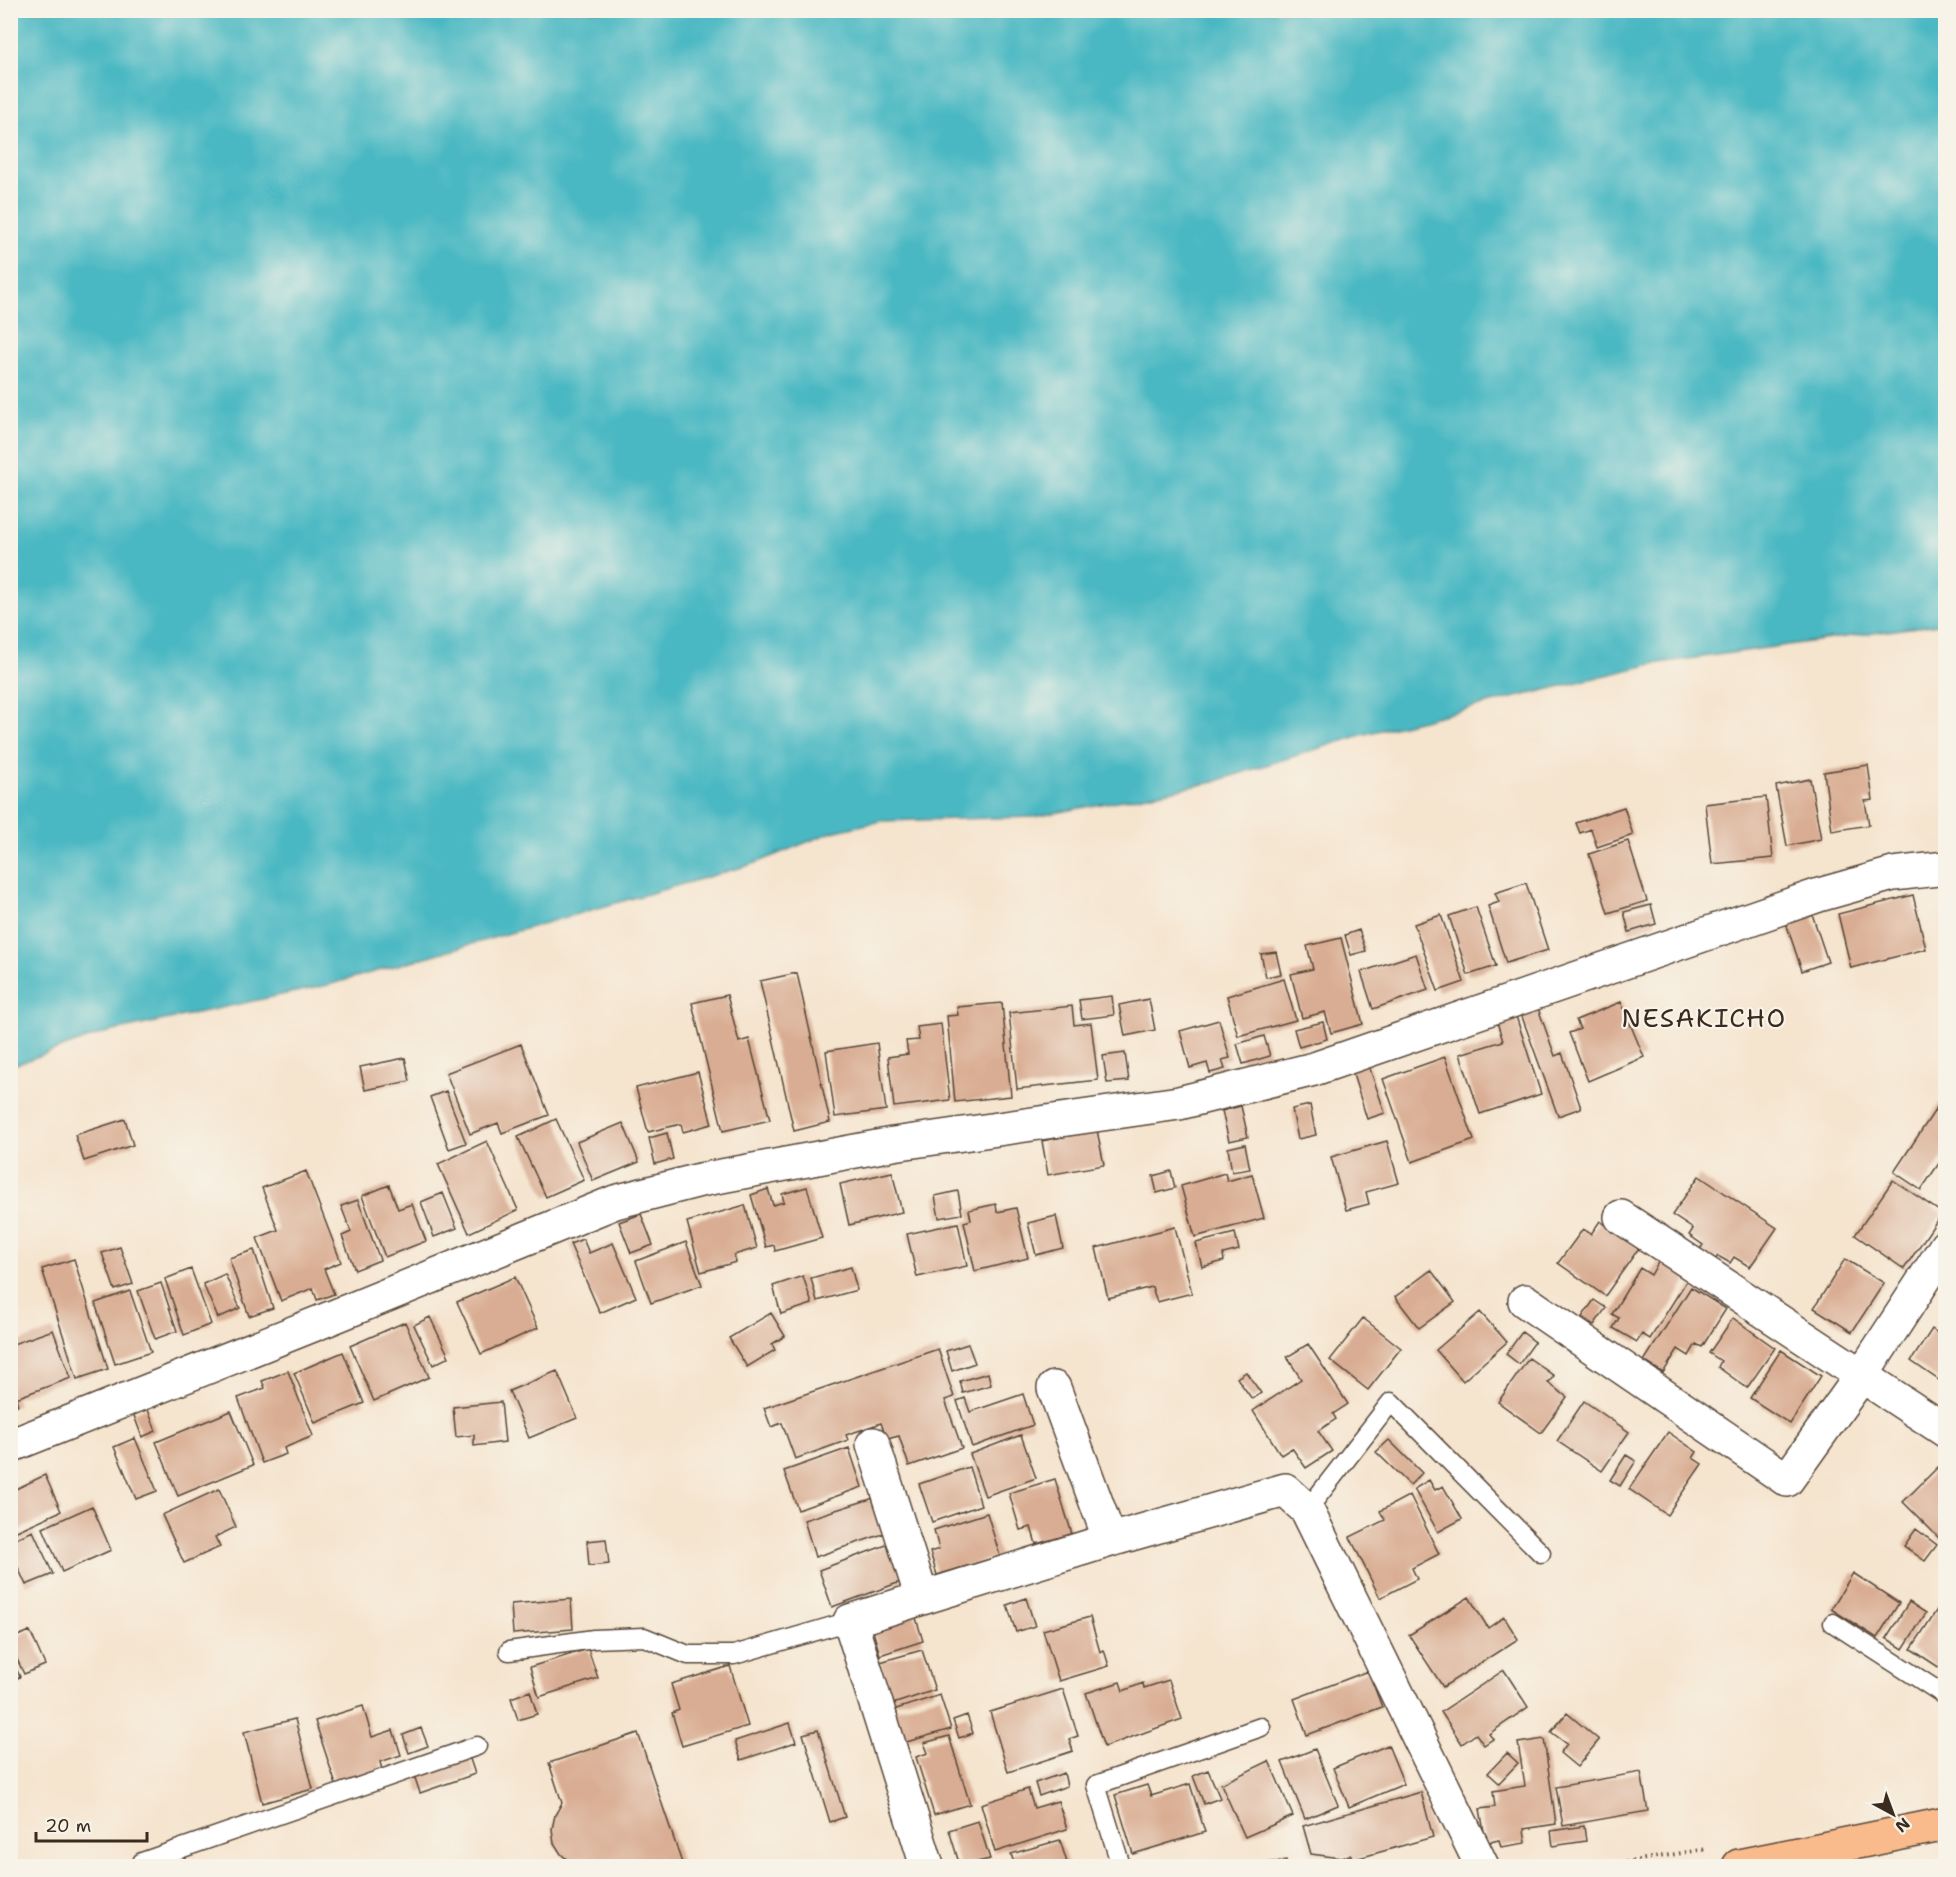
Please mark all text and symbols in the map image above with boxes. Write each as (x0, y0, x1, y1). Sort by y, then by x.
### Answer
district label: NESAKICHO (1621, 1000, 1787, 1035)
north arrow (1863, 1784, 1923, 1844)
scale bar (36, 1805, 147, 1843)
text: N (1891, 1813, 1914, 1837)
text: 20 m (45, 1814, 91, 1838)

